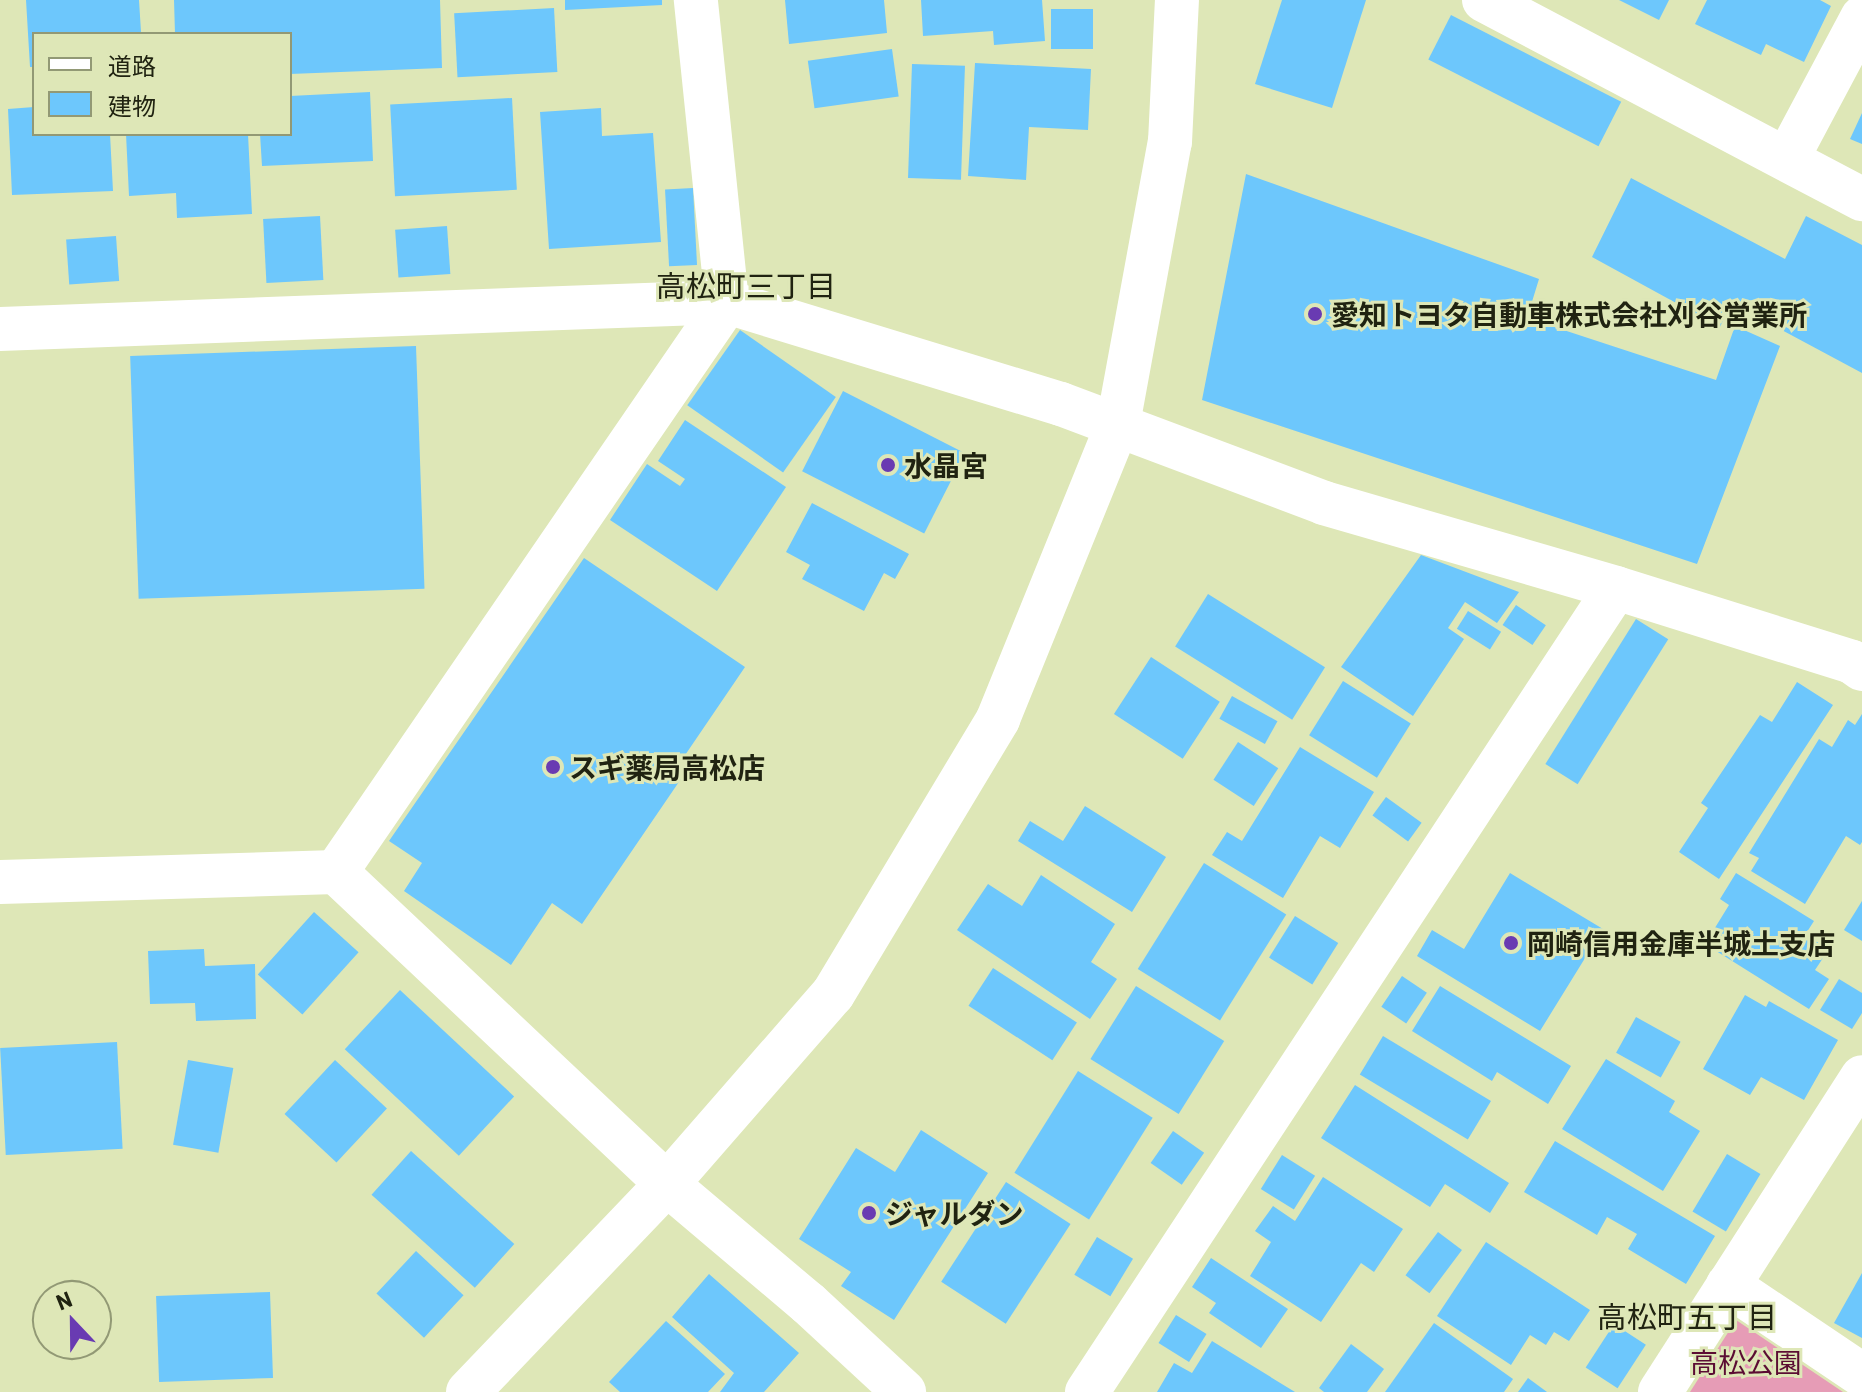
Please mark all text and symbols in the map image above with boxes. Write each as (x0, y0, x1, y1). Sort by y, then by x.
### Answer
legend (32, 32, 292, 136)
text: 道路 (108, 51, 156, 80)
text: 建物 (108, 91, 156, 120)
district label: 高松町三丁目 (656, 267, 836, 303)
place label: 愛知トヨタ自動車株式会社刈谷営業所 (1331, 297, 1807, 331)
marker: 愛知トヨタ自動車株式会社刈谷営業所 (1306, 305, 1324, 323)
place label: 水晶宮 (904, 448, 988, 482)
marker: 水晶宮 (879, 456, 897, 474)
place label: スギ薬局高松店 (569, 750, 765, 784)
marker: スギ薬局高松店 (544, 758, 562, 776)
place label: 岡崎信用金庫半城土支店 (1527, 926, 1835, 960)
marker: 岡崎信用金庫半城土支店 (1502, 934, 1520, 952)
place label: ジャルダン (885, 1196, 1025, 1230)
marker: ジャルダン (860, 1204, 878, 1222)
north arrow (32, 1280, 112, 1360)
text: N (52, 1285, 75, 1314)
district label: 高松町五丁目 (1597, 1298, 1777, 1334)
park label: 高松公園 (1690, 1345, 1802, 1379)

